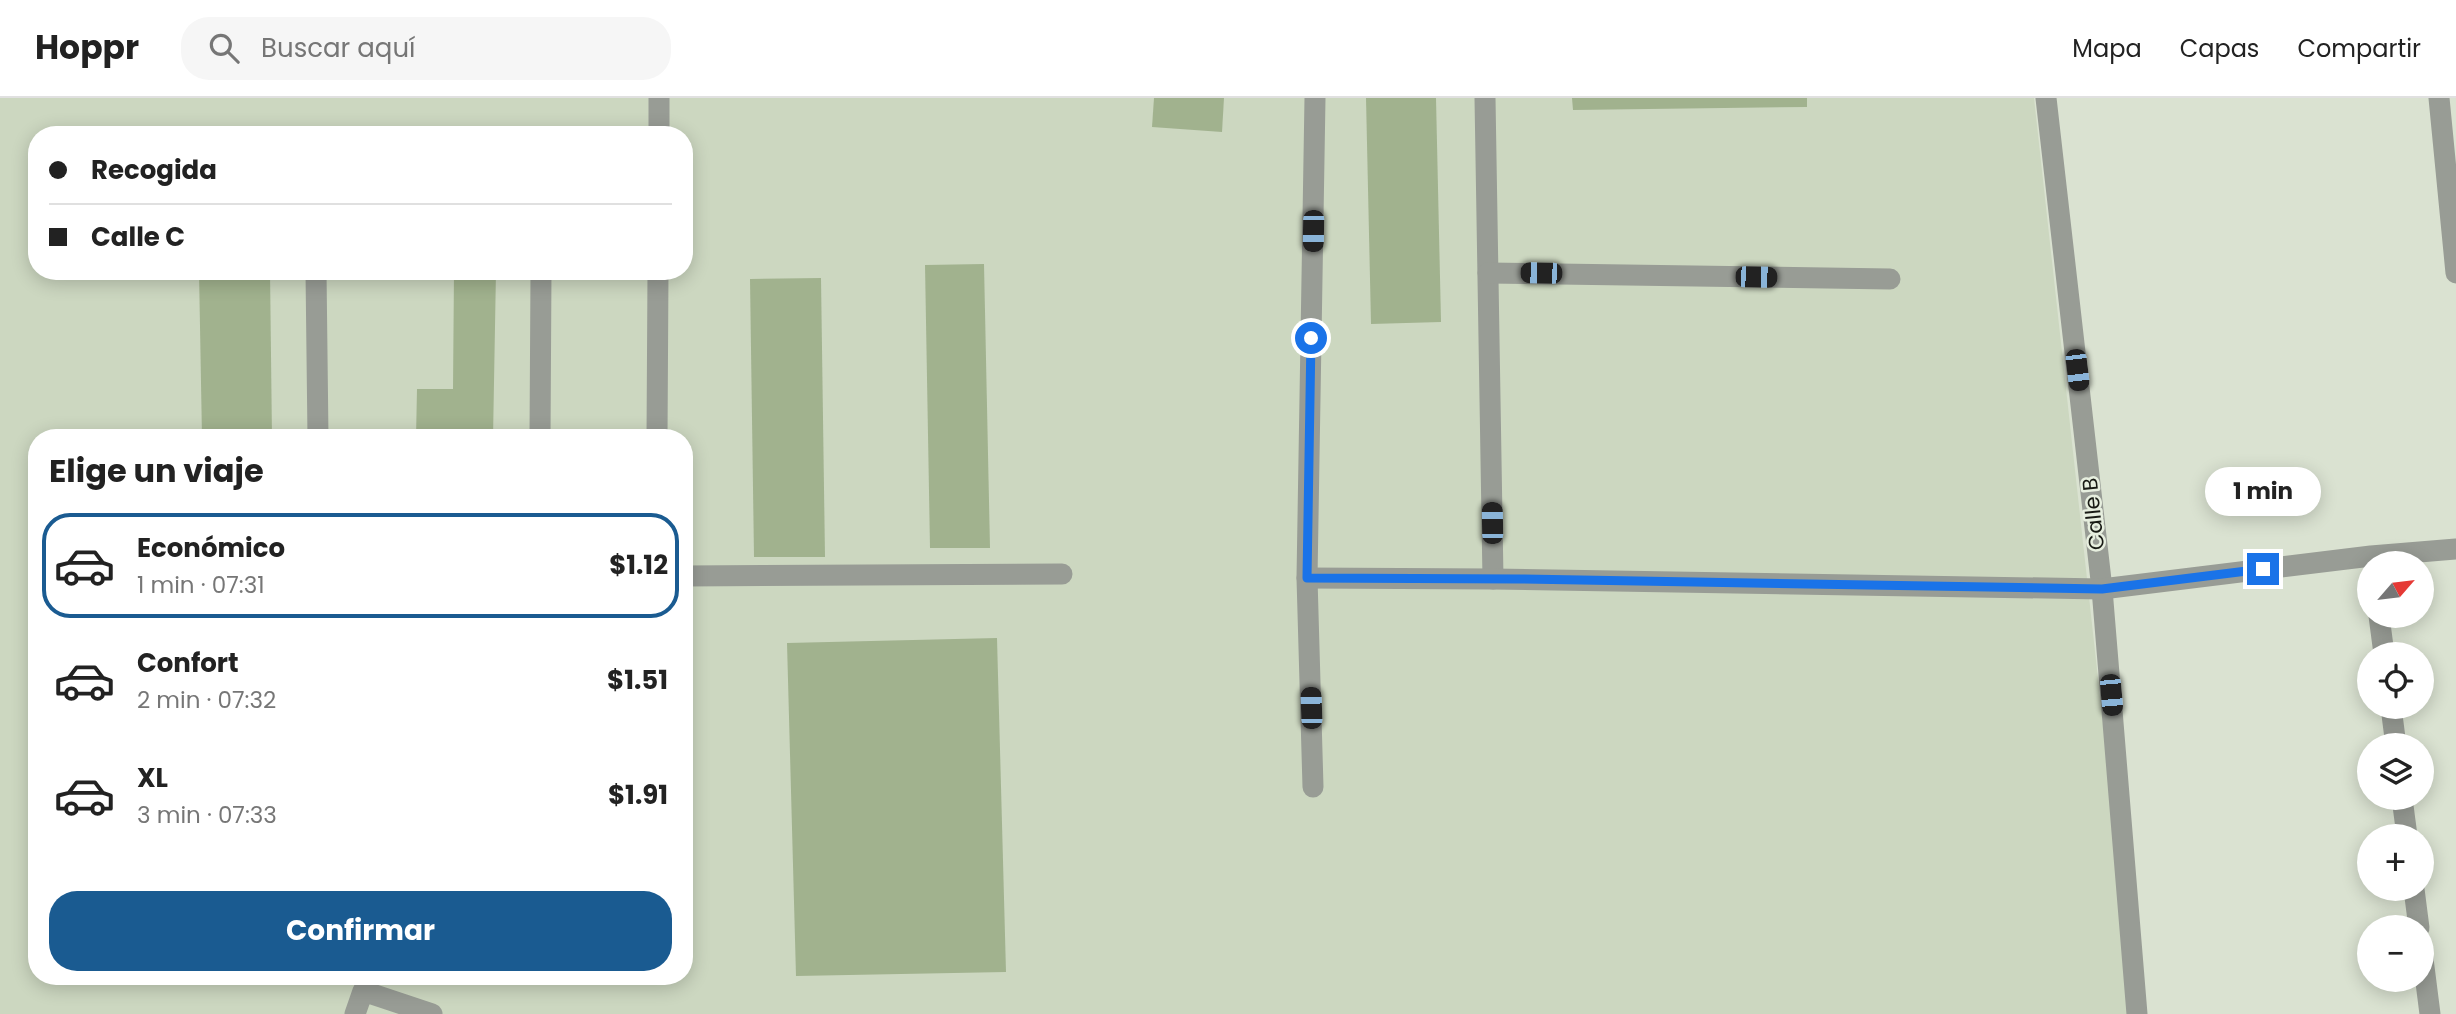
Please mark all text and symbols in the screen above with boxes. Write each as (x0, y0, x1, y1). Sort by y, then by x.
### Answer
search box (181, 17, 671, 80)
text: Hoppr (35, 24, 139, 71)
icon: search (205, 29, 243, 67)
text: Buscar aquí (261, 30, 415, 66)
text: Mapa (2072, 32, 2142, 65)
text: Capas (2180, 32, 2259, 65)
text: Compartir (2297, 32, 2421, 65)
text: Recogida (91, 152, 217, 188)
car (1303, 210, 1324, 252)
text: Calle C (91, 219, 185, 255)
car (1520, 262, 1563, 284)
car (1735, 266, 1778, 288)
route start (1295, 322, 1327, 354)
car (2065, 348, 2090, 392)
text: Elige un viaje (49, 448, 264, 493)
callout: 1 min (2205, 468, 2321, 517)
text: 1 min (2233, 475, 2293, 507)
street label: Calle B (2075, 477, 2111, 551)
car (1482, 502, 1503, 544)
text: Económico (137, 530, 285, 566)
icon: car (53, 534, 116, 597)
text: $1.12 (609, 547, 668, 583)
north arrow (2357, 551, 2434, 628)
map controls (2357, 551, 2434, 992)
route end (2247, 553, 2279, 585)
text: 1 min · 07:31 (137, 569, 265, 601)
button: locate (2357, 642, 2434, 719)
text: Confort (137, 645, 239, 681)
icon: car (53, 649, 116, 712)
text: $1.51 (607, 662, 668, 698)
car (2099, 673, 2124, 717)
text: 2 min · 07:32 (137, 684, 276, 716)
car (1300, 687, 1323, 729)
button: layers (2357, 733, 2434, 810)
text: XL (137, 760, 168, 796)
icon: car (53, 764, 116, 827)
text: $1.91 (608, 777, 668, 813)
text: 3 min · 07:33 (137, 799, 277, 831)
button: + (2357, 824, 2434, 901)
button: Confirmar (49, 891, 672, 971)
button: − (2357, 915, 2434, 992)

